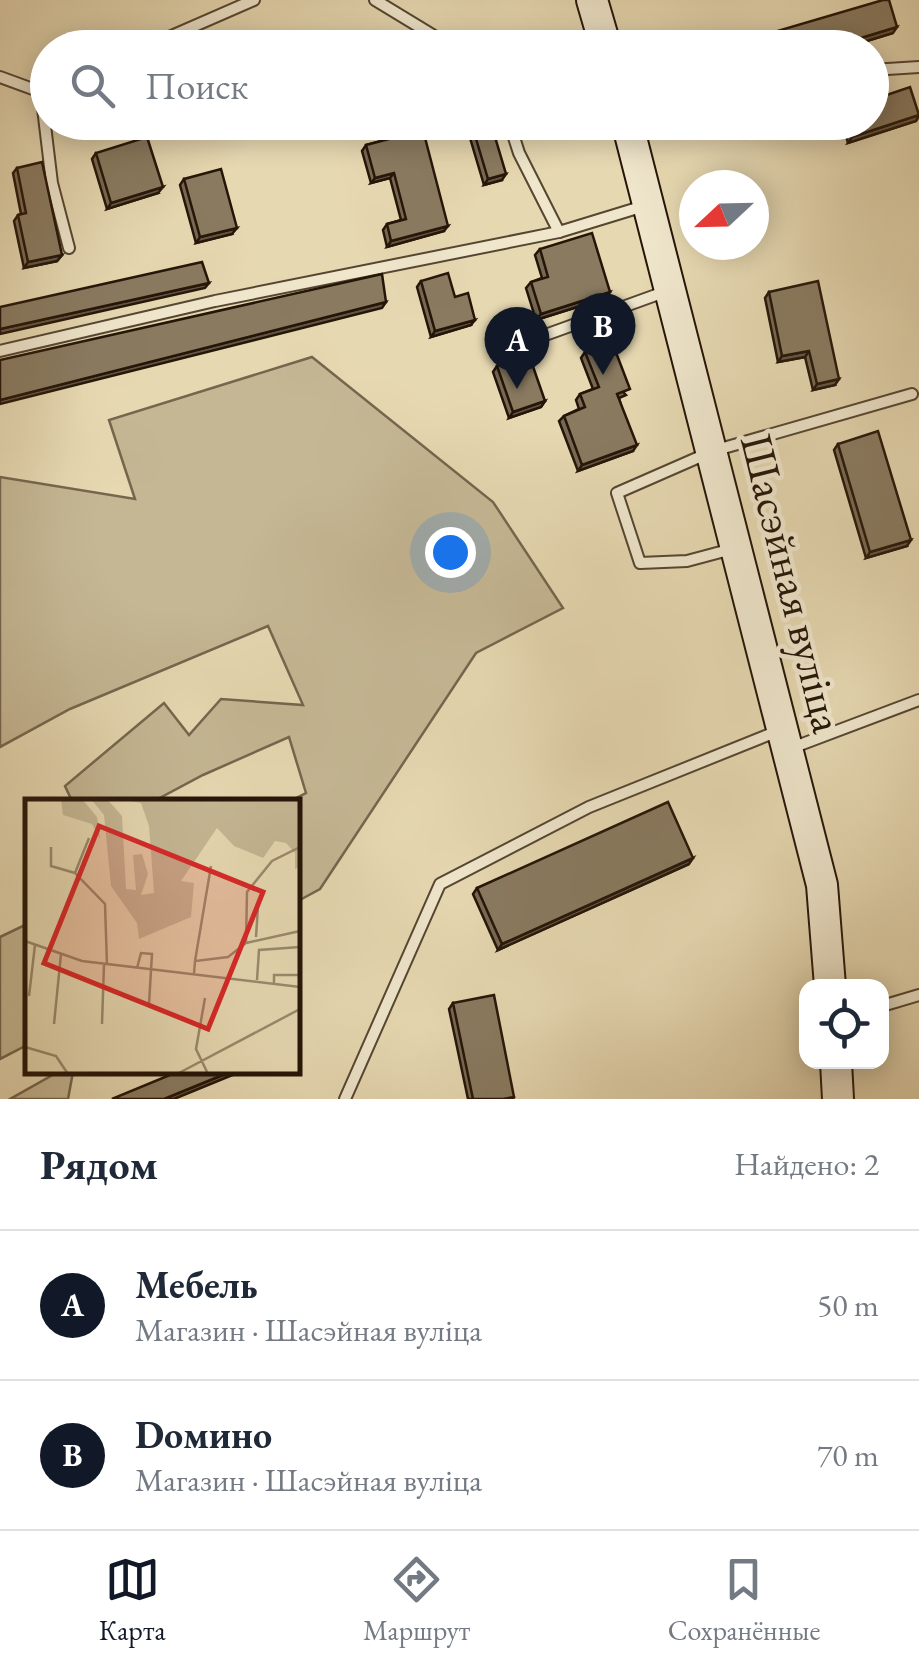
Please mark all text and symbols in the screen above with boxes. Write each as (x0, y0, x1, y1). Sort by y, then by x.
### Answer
search box (30, 30, 889, 140)
icon: search (65, 58, 120, 113)
text: Поиск (145, 61, 248, 110)
north arrow (679, 170, 769, 260)
pin: B (570, 292, 636, 375)
pin: A (484, 306, 550, 389)
street label: Шасэйная вуліца (728, 428, 858, 738)
your location (425, 527, 476, 578)
inset map (25, 799, 300, 1074)
map controls (799, 979, 889, 1069)
button: locate (799, 979, 889, 1069)
text: Рядом (40, 1137, 158, 1192)
text: Найдено: 2 (734, 1143, 879, 1185)
text: Мебель (135, 1260, 258, 1309)
text: A (61, 1284, 84, 1326)
text: 50 m (817, 1284, 879, 1326)
text: Магазин · Шасэйная вуліца (135, 1309, 482, 1351)
text: Dомино (135, 1410, 272, 1459)
text: B (62, 1434, 83, 1476)
text: 70 m (817, 1434, 879, 1476)
text: Магазин · Шасэйная вуліца (135, 1459, 482, 1501)
tab: Карта (99, 1552, 166, 1648)
tab: Маршрут (363, 1552, 470, 1648)
tab: Сохранённые (668, 1552, 820, 1648)

